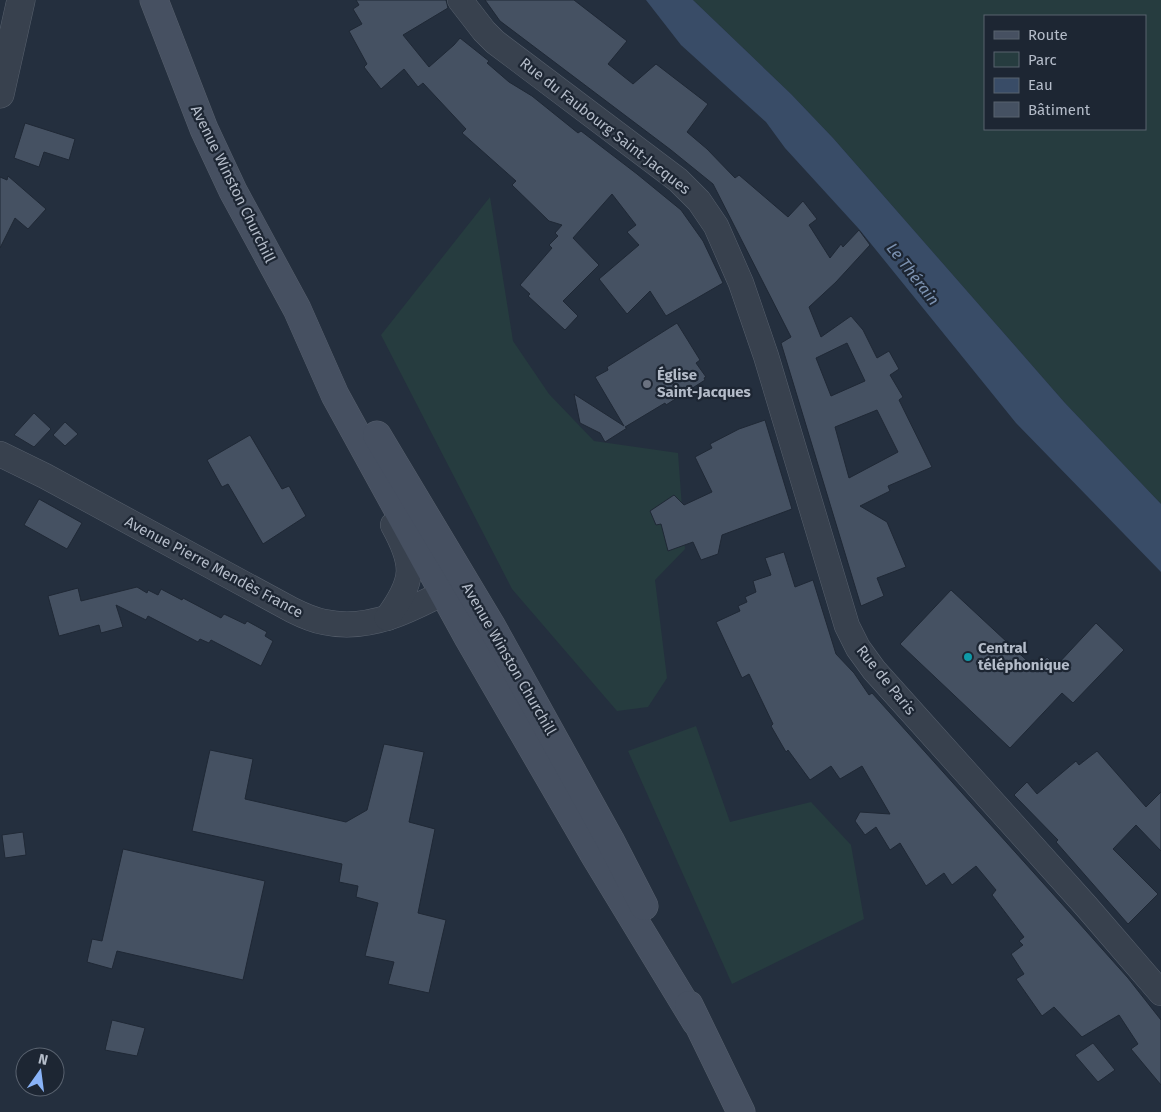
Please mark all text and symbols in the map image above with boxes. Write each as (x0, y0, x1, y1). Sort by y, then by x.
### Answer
legend (984, 15, 1146, 130)
text: Route (1028, 26, 1068, 44)
text: Parc (1028, 51, 1057, 69)
street label: Rue du Faubourg Saint-Jacques (516, 54, 694, 198)
text: Eau (1028, 76, 1053, 94)
text: Bâtiment (1028, 101, 1091, 119)
street label: Avenue Winston Churchill (187, 102, 279, 266)
water label: Le Thérain (883, 239, 943, 309)
place label: Église Saint-Jacques (657, 366, 751, 401)
marker: Église Saint-Jacques (641, 378, 653, 390)
street label: Avenue Pierre Mendès France (122, 512, 306, 622)
street label: Avenue Winston Churchill (458, 580, 560, 739)
place label: Central téléphonique (978, 639, 1070, 674)
street label: Rue de Paris (853, 642, 919, 718)
marker: Central téléphonique (962, 651, 974, 663)
north arrow (15, 1047, 65, 1097)
text: N (36, 1050, 50, 1069)

